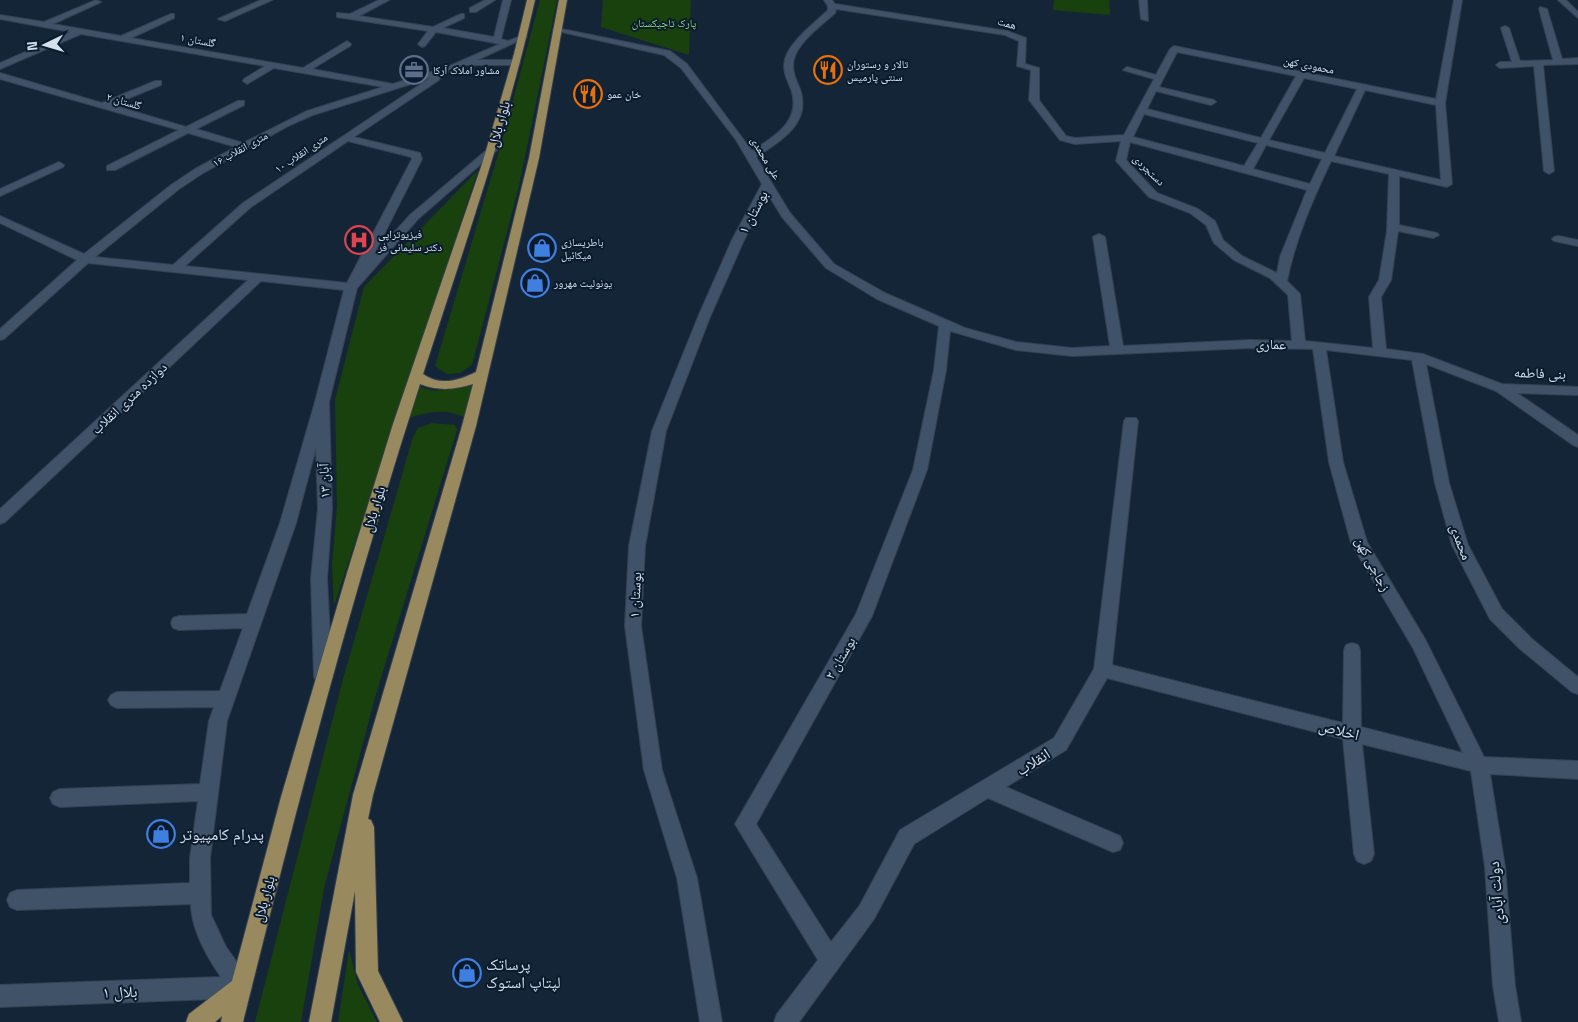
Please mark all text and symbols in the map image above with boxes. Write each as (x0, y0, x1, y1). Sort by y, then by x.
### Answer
street label: همت (996, 14, 1019, 32)
park label: پارک تاجیکستان (632, 16, 697, 30)
north arrow (20, 20, 70, 70)
street label: گلستان ۱ (179, 30, 217, 50)
text: N (23, 41, 41, 52)
street label: محمودی کهن (1282, 53, 1336, 77)
office icon: مشاور املاک آرکا (399, 55, 429, 85)
restaurant icon: تالار و رستوران سنتی پارمیس (813, 55, 843, 85)
place label: تالار و رستوران سنتی پارمیس (847, 57, 909, 84)
place label: مشاور املاک آرکا (433, 63, 500, 77)
restaurant icon: خان عمو (573, 79, 603, 109)
place label: خان عمو (607, 87, 641, 101)
street label: گلستان ۲ (105, 89, 143, 113)
street label: بلوار بلال (484, 99, 514, 149)
street label: ۱۶ متری انقلاب (210, 128, 270, 170)
street label: ۱۰ متری انقلاب (272, 130, 330, 176)
street label: علی محمدی (748, 134, 784, 182)
street label: دستجردی (1130, 151, 1168, 189)
street label: بوستان ۱ (734, 187, 772, 237)
hospital icon: فیزیوتراپی دکتر سلیمانی فر (344, 225, 374, 255)
place label: فیزیوتراپی دکتر سلیمانی فر (377, 227, 442, 254)
shop icon: باطریسازی میکائیل (527, 233, 557, 263)
place label: باطریسازی میکائیل (561, 235, 603, 262)
shop icon: یونولیت مهرور (520, 268, 550, 298)
place label: یونولیت مهرور (553, 276, 613, 290)
street label: عماری (1256, 335, 1286, 353)
street label: دوازده متری انقلاب (87, 358, 171, 438)
street label: بنی فاطمه (1514, 363, 1566, 383)
street label: ۱۳ آبان (314, 463, 334, 499)
street label: بلوار بلال (359, 484, 390, 534)
street label: محمدی (1446, 522, 1476, 562)
street label: زجاجی کهن (1351, 534, 1395, 594)
street label: بوستان ۱ (625, 571, 645, 619)
street label: بوستان ۲ (821, 633, 859, 683)
street label: اخلاص (1316, 715, 1362, 745)
street label: انقلاب (1012, 743, 1054, 781)
shop icon: پدرام کامپیوتر (146, 819, 176, 849)
place label: پدرام کامپیوتر (179, 824, 264, 845)
street label: دولت آبادی (1483, 860, 1509, 926)
street label: بلوار بلال (249, 874, 279, 924)
place label: پرساتک لپتاپ استوک (486, 954, 561, 993)
shop icon: پرساتک لپتاپ استوک (452, 958, 482, 988)
street label: بلال ۱ (102, 981, 138, 1003)

